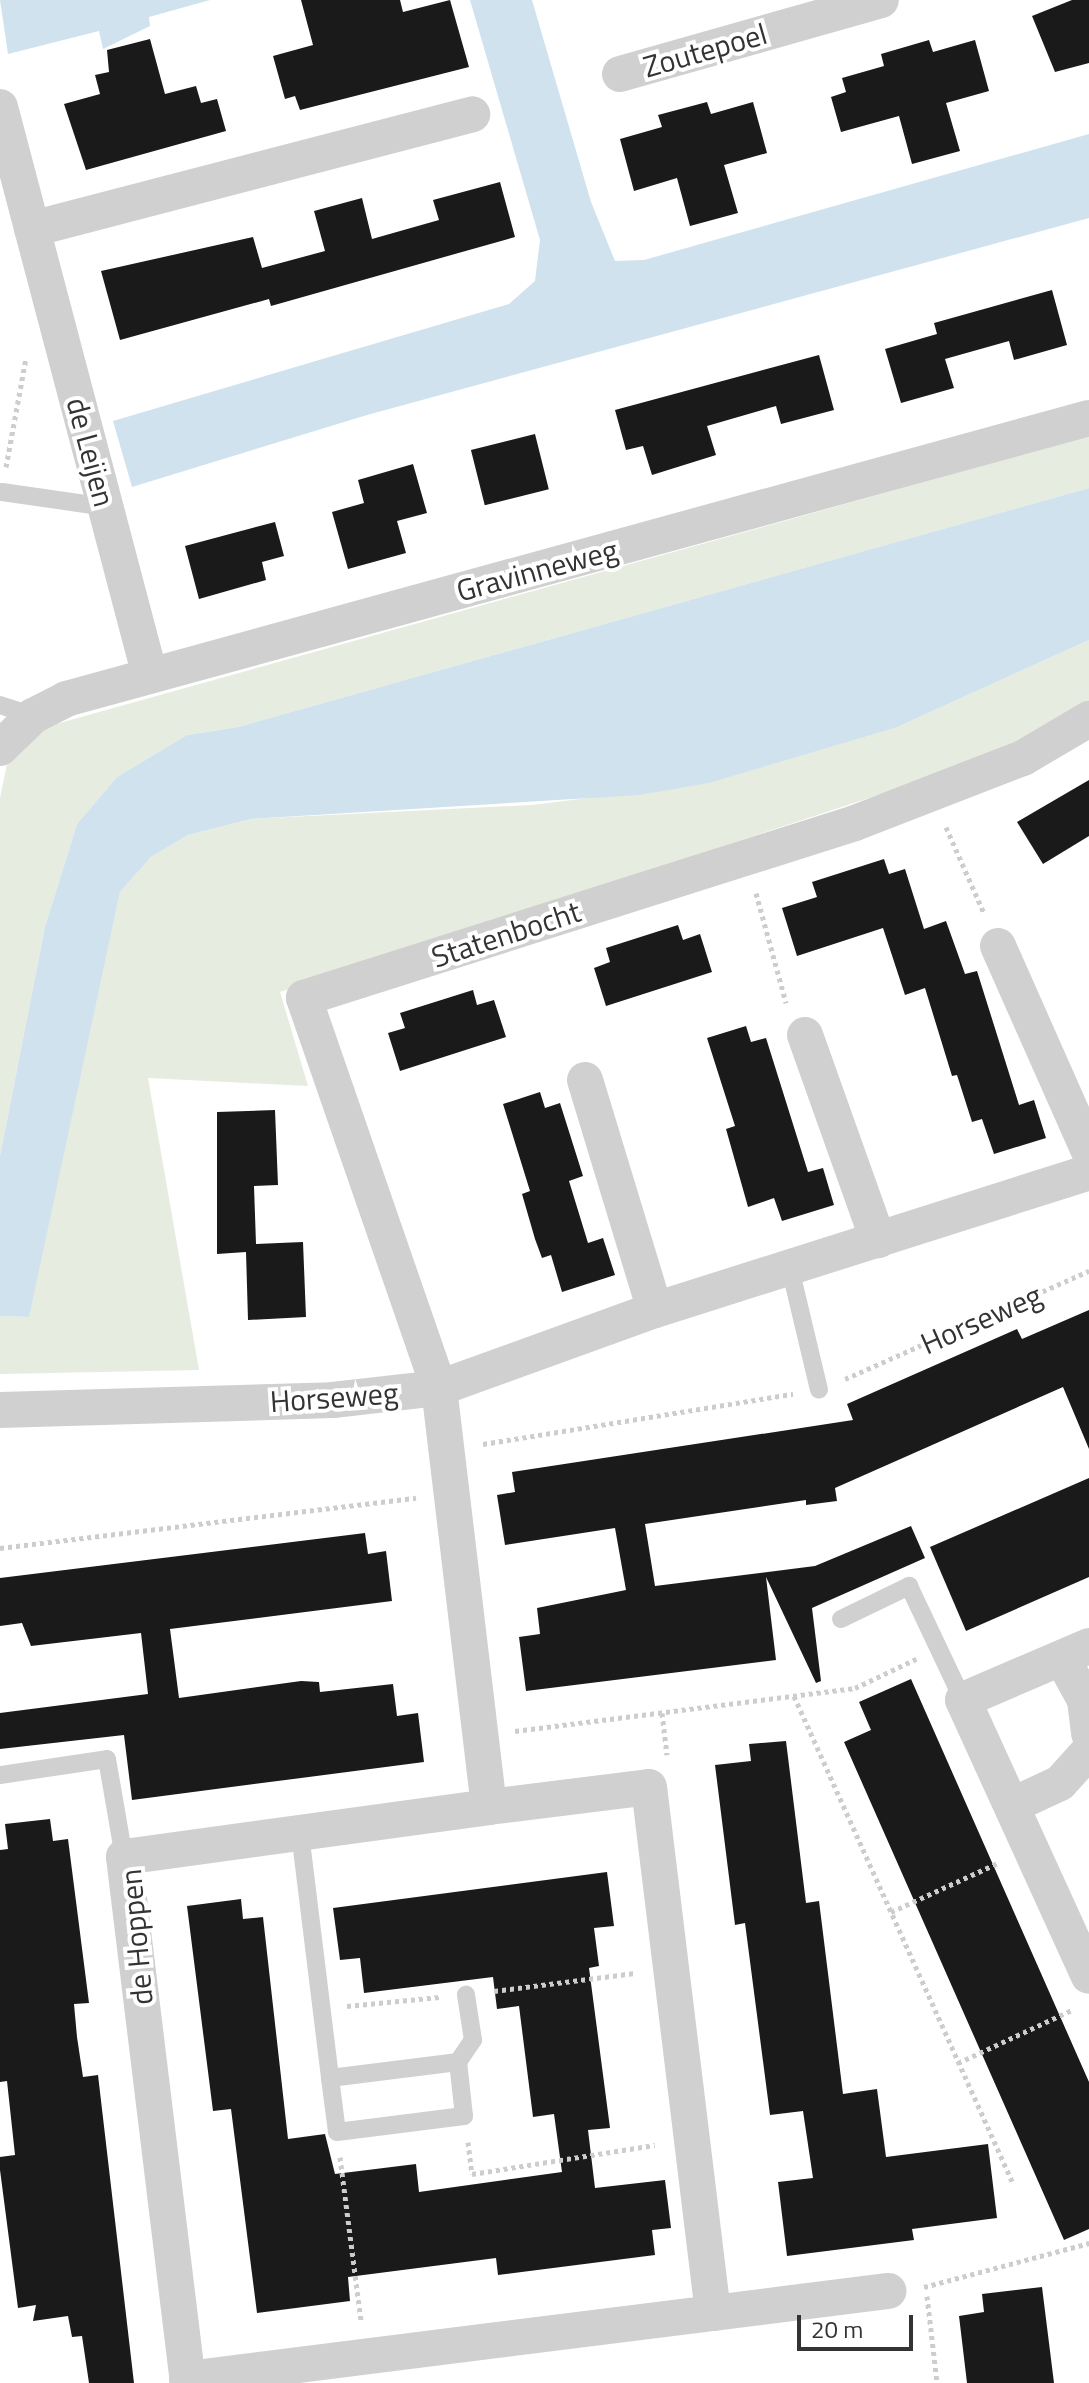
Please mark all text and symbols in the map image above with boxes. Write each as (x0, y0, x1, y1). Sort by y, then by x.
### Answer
street label: Zoutepoel (639, 15, 771, 85)
street label: de Leijen (59, 394, 123, 510)
street label: Gravinneweg (453, 531, 621, 609)
street label: Statenbocht (427, 893, 585, 975)
street label: Horseweg (915, 1276, 1047, 1362)
street label: Horseweg (269, 1375, 399, 1419)
street label: de Hoppen (112, 1867, 160, 2007)
scale bar (801, 2299, 917, 2349)
text: 20 m (811, 2311, 863, 2347)

